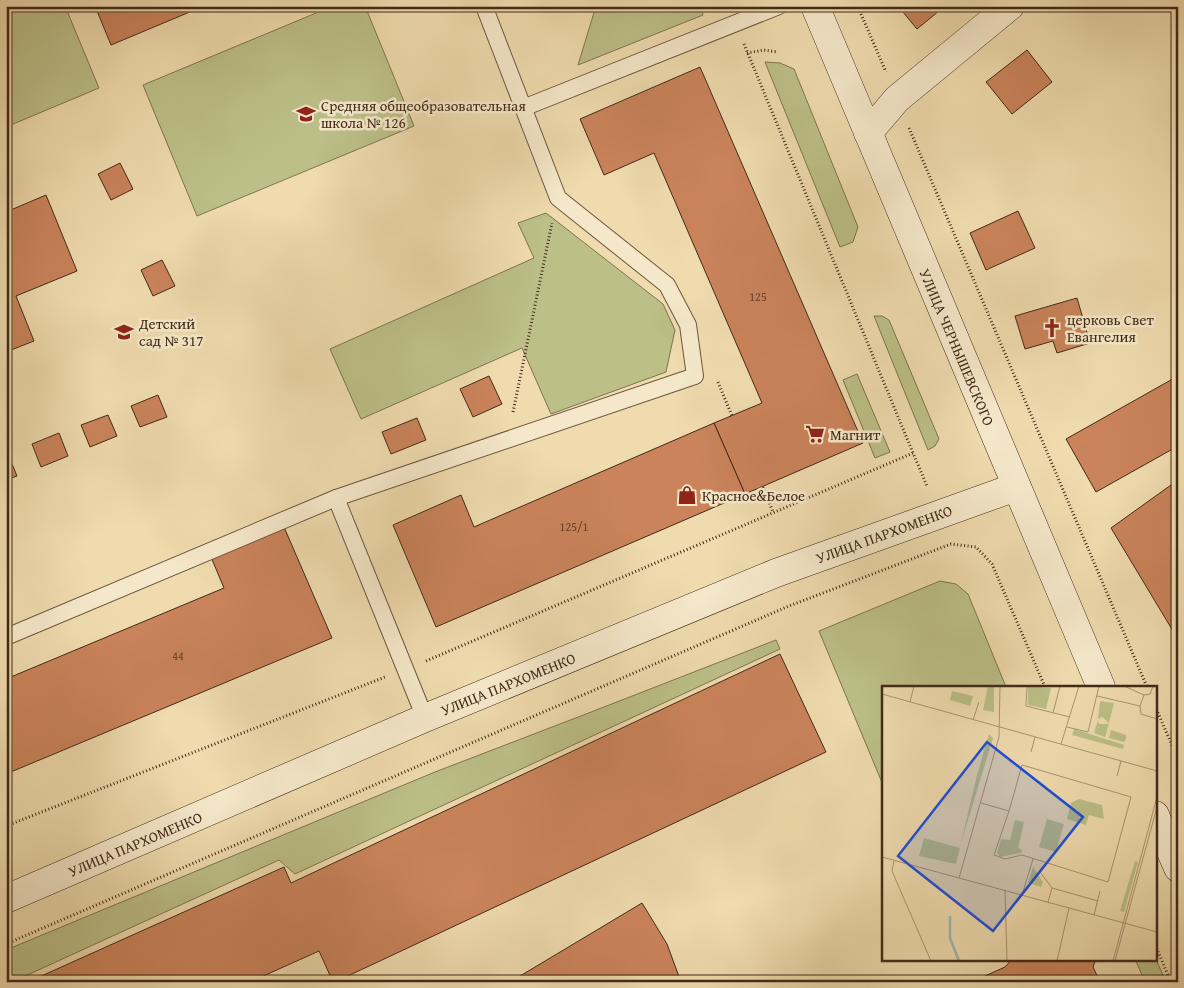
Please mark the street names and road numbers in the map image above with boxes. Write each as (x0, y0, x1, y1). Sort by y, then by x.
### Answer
street label: УЛИЦА ЧЕРНЫШЕВСКОГО (914, 265, 1000, 429)
street label: УЛИЦА ПАРХОМЕНКО (813, 500, 955, 568)
street label: УЛИЦА ПАРХОМЕНКО (437, 647, 579, 721)
street label: УЛИЦА ПАРХОМЕНКО (65, 806, 205, 882)

